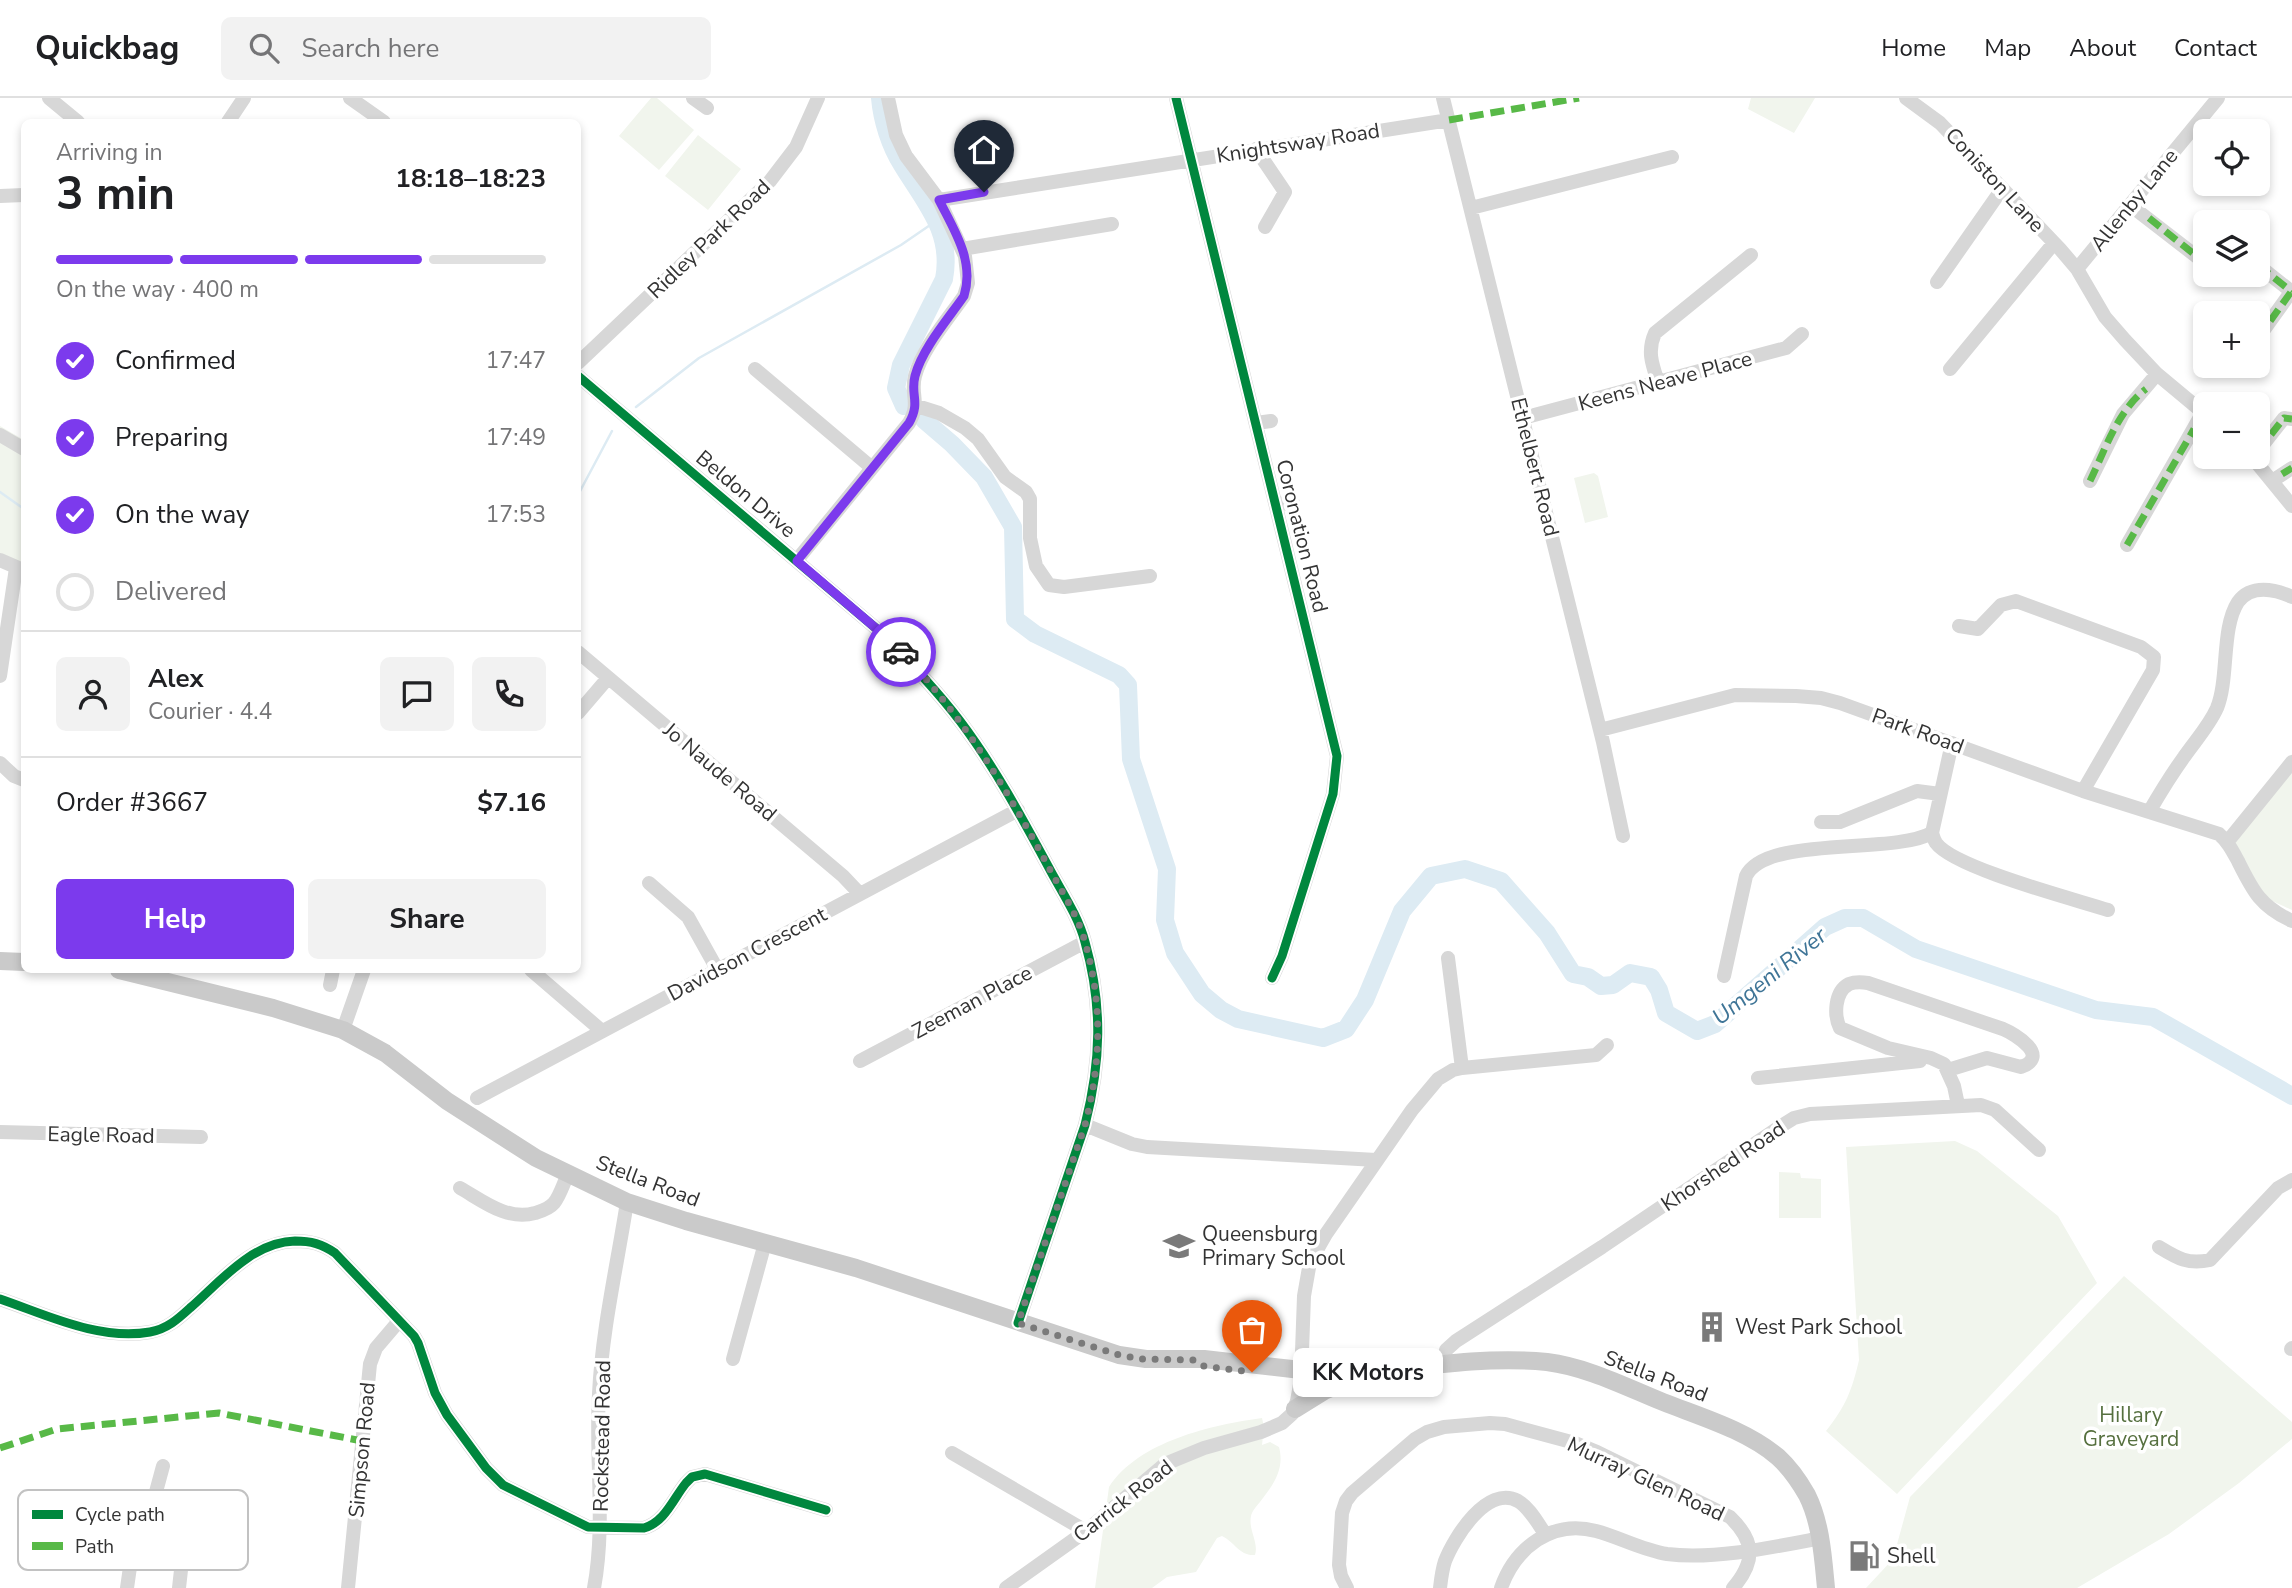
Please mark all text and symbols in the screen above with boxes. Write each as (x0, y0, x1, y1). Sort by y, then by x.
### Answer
search box (221, 17, 711, 80)
text: Quickbag (35, 26, 179, 71)
icon: search (245, 29, 283, 67)
text: Search here (301, 31, 439, 66)
text: Home (1881, 32, 1946, 64)
text: Map (1984, 32, 2031, 64)
text: About (2069, 32, 2136, 64)
text: Contact (2174, 32, 2257, 64)
street label: Knightsway Road (1214, 116, 1382, 170)
map controls (2193, 119, 2270, 469)
button: locate (2193, 119, 2270, 196)
pin (954, 120, 1014, 192)
street label: Coniston Lane (1939, 122, 2051, 238)
icon: home (965, 131, 1003, 169)
text: Arriving in (56, 137, 163, 168)
street label: Allenby Lane (2084, 143, 2184, 257)
text: 18:18–18:23 (395, 161, 546, 196)
text: 3 min (56, 162, 175, 225)
street label: Ridley Park Road (641, 173, 777, 305)
button: layers (2193, 210, 2270, 287)
text: On the way · 400 m (56, 274, 259, 305)
button: + (2193, 301, 2270, 378)
icon: check (56, 342, 94, 380)
text: Confirmed (115, 343, 236, 378)
street label: Keens Neave Place (1575, 344, 1755, 418)
text: 17:47 (486, 345, 546, 376)
button: − (2193, 392, 2270, 469)
street label: Ethelbert Road (1504, 395, 1566, 539)
icon: check (56, 419, 94, 457)
text: Preparing (115, 420, 228, 455)
text: 17:49 (486, 422, 546, 453)
street label: Beldon Drive (690, 444, 802, 544)
street label: Coronation Road (1269, 456, 1335, 616)
icon: check (56, 496, 94, 534)
text: On the way (115, 497, 249, 532)
text: 17:53 (486, 499, 546, 530)
text: Delivered (115, 574, 227, 609)
courier (866, 617, 936, 687)
icon: car (882, 633, 920, 671)
button: person (56, 657, 130, 731)
button: chat (380, 657, 454, 731)
button: phone (472, 657, 546, 731)
text: Alex (148, 661, 204, 696)
text: Courier · 4.4 (148, 696, 272, 727)
street label: Park Road (1868, 701, 1968, 761)
street label: Jo Naude Road (657, 716, 783, 828)
text: Order #3667 (56, 785, 208, 820)
text: $7.16 (477, 785, 546, 820)
button: Help (56, 879, 294, 959)
button: Share (308, 879, 546, 959)
street label: Davidson Crescent (663, 900, 832, 1008)
water label: Umgeni River (1705, 920, 1834, 1032)
street label: Zeeman Place (907, 959, 1037, 1045)
street label: Khorshed Road (1656, 1114, 1790, 1218)
street label: Eagle Road (47, 1120, 155, 1150)
street label: Stella Road (592, 1148, 704, 1214)
place label: Queensburg Primary School (1202, 1220, 1346, 1272)
school or university icon: Queensburg Primary School (1162, 1229, 1196, 1263)
pin (1222, 1300, 1282, 1372)
building icon: West Park School (1695, 1310, 1729, 1344)
icon: bag (1233, 1311, 1271, 1349)
place label: West Park School (1735, 1313, 1903, 1341)
street label: Stella Road (1600, 1343, 1712, 1409)
callout: KK Motors (1294, 1348, 1444, 1396)
text: KK Motors (1312, 1357, 1424, 1388)
street label: Rockstead Road (587, 1360, 617, 1512)
street label: Simpson Road (342, 1381, 382, 1519)
park label: Hillary Graveyard (2083, 1401, 2179, 1453)
street label: Murray Glen Road (1563, 1430, 1729, 1528)
street label: Carrick Road (1067, 1453, 1179, 1549)
legend (18, 1490, 248, 1570)
text: Cycle path (75, 1502, 165, 1528)
text: Path (75, 1534, 114, 1560)
fuel station icon: Shell (1847, 1539, 1881, 1573)
place label: Shell (1887, 1542, 1936, 1570)

